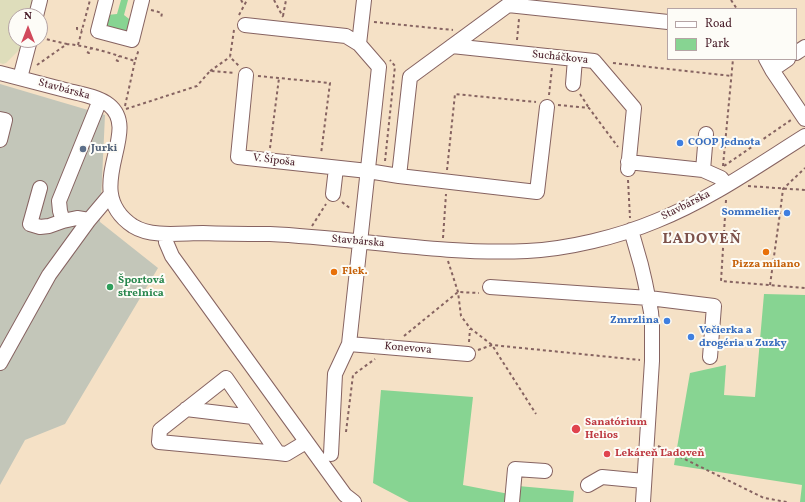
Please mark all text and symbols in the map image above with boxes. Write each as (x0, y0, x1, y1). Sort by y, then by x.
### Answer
north arrow (8, 8, 48, 48)
legend (667, 8, 797, 60)
text: N (24, 9, 32, 24)
text: Road (705, 16, 732, 32)
text: Park (705, 36, 730, 52)
street label: Sucháčkova (531, 48, 589, 68)
street label: Stavbárska (37, 77, 91, 103)
place label: COOP Jednota (688, 136, 760, 150)
marker: COOP Jednota (675, 138, 685, 148)
place label: Jurki (91, 142, 117, 156)
marker: Jurki (78, 144, 88, 154)
street label: V. Šípoša (252, 152, 296, 170)
street label: Stavbárska (659, 188, 713, 224)
place label: Sommelier (722, 206, 779, 220)
marker: Sommelier (782, 208, 792, 218)
district label: ĽADOVEŇ (662, 231, 742, 249)
street label: Stavbárska (331, 233, 385, 251)
marker: Pizza milano (761, 247, 771, 257)
place label: Pizza milano (732, 258, 800, 272)
place label: Flek. (342, 265, 368, 279)
marker: Flek. (329, 267, 339, 277)
place label: Športová strelnica (118, 274, 165, 300)
marker: Športová strelnica (105, 282, 115, 292)
place label: Zmrzlina (610, 314, 659, 328)
marker: Zmrzlina (662, 316, 672, 326)
place label: Večierka a drogéria u Zuzky (699, 324, 787, 350)
marker: Večierka a drogéria u Zuzky (686, 332, 696, 342)
street label: Konevova (384, 340, 432, 358)
place label: Sanatórium Helios (585, 416, 647, 442)
marker: Sanatórium Helios (570, 423, 582, 435)
place label: Lekáreň Ľadoveň (615, 447, 704, 461)
marker: Lekáreň Ľadoveň (602, 449, 612, 459)

